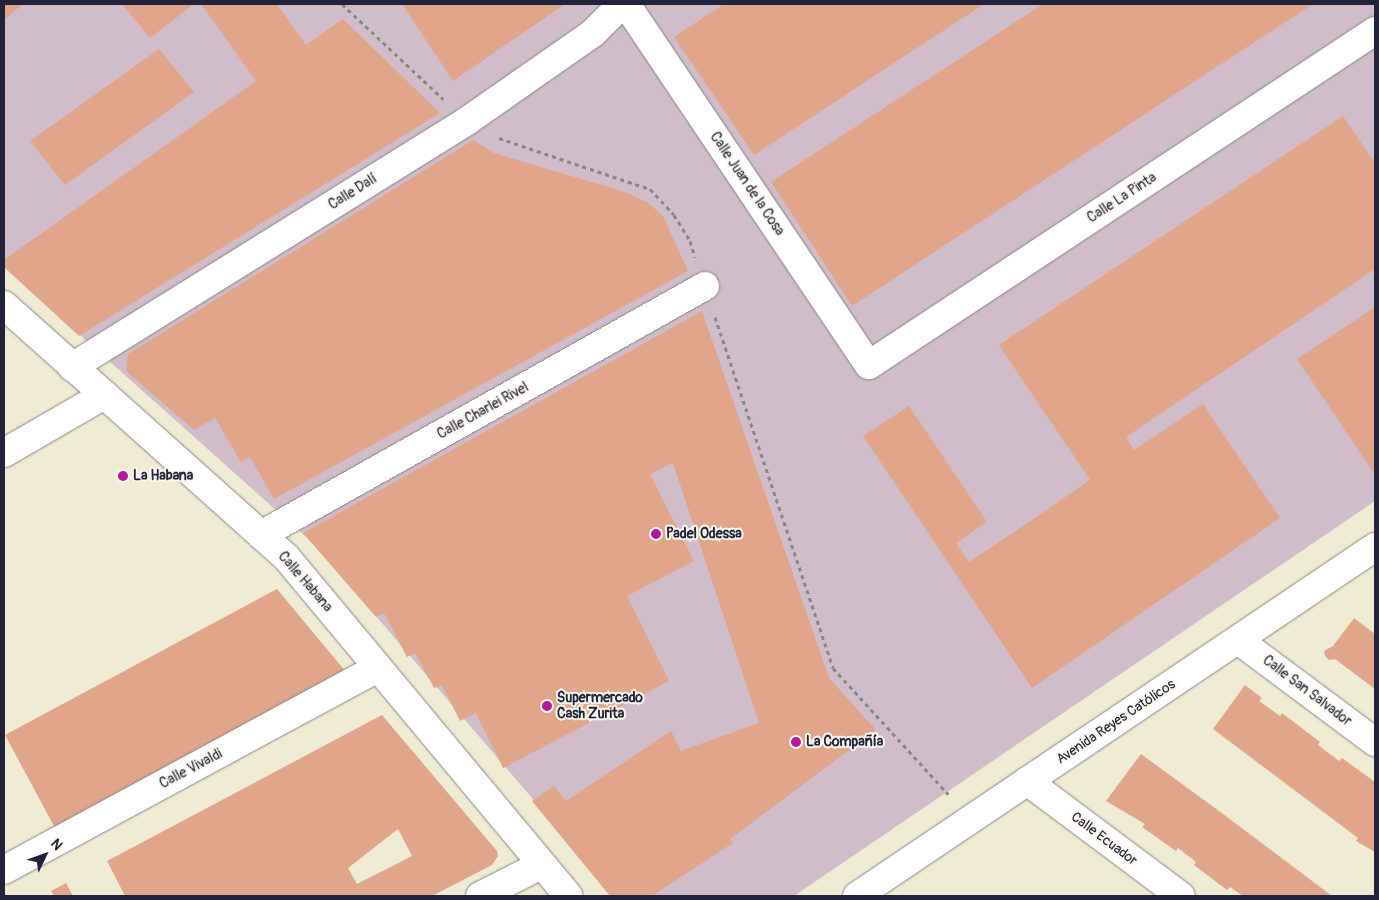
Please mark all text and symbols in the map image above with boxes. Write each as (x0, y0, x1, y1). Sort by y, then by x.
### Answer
street label: Calle Juan de la Cosa (706, 129, 788, 239)
street label: Calle La Pinta (1084, 169, 1160, 227)
street label: Calle Dalí (326, 170, 380, 214)
street label: Calle Charlei Rivel (434, 379, 532, 443)
place label: La Habana (133, 468, 193, 484)
marker: La Habana (117, 470, 129, 482)
place label: Padel Odessa (666, 526, 742, 542)
marker: Padel Odessa (650, 528, 662, 540)
street label: Calle Habana (274, 548, 336, 616)
street label: Calle San Salvador (1259, 652, 1355, 730)
street label: Avenida Reyes Católicos (1053, 676, 1179, 768)
place label: Supermercado Cash Zurita (557, 690, 643, 722)
marker: Supermercado Cash Zurita (541, 700, 553, 712)
place label: La Compañía (806, 734, 883, 750)
marker: La Compañía (790, 736, 802, 748)
street label: Calle Vivaldi (157, 745, 225, 793)
street label: Calle Ecuador (1067, 809, 1141, 869)
north arrow (20, 830, 70, 880)
text: N (47, 835, 66, 854)

